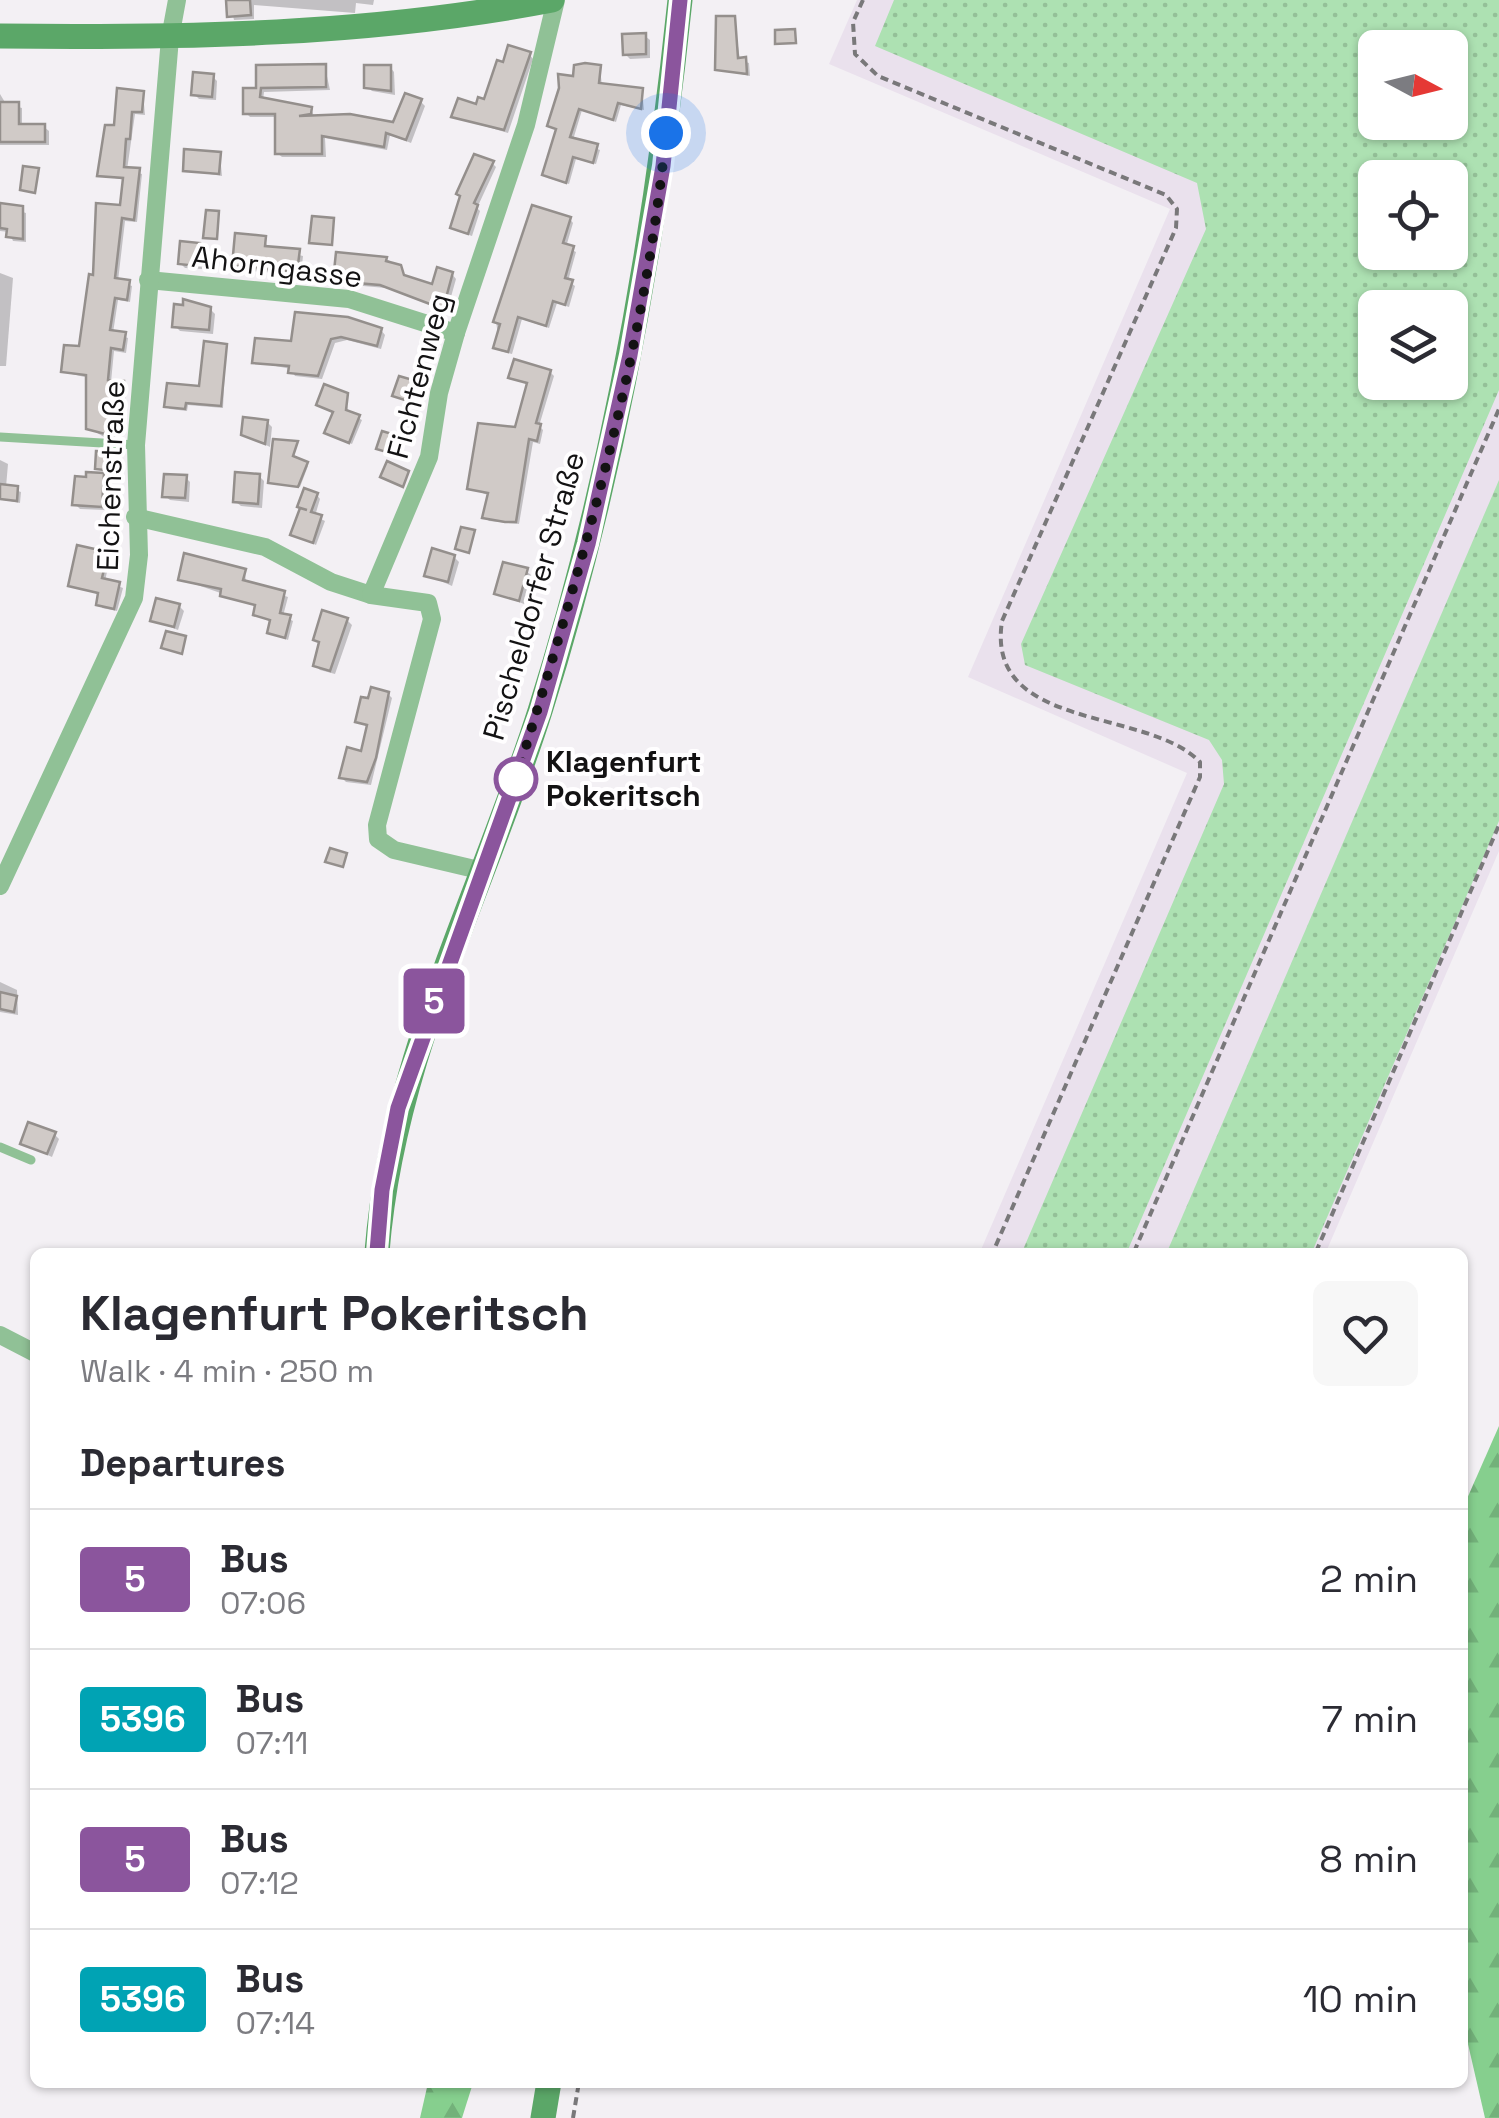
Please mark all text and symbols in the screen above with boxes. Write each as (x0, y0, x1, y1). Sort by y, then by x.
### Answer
north arrow (1358, 30, 1468, 140)
map controls (1358, 30, 1468, 400)
your location (641, 108, 691, 158)
button: locate (1358, 160, 1468, 270)
street label: Ahorngasse (190, 237, 364, 296)
street label: Fichtenweg (378, 289, 459, 463)
button: layers (1358, 290, 1468, 400)
street label: Eichenstraße (88, 380, 133, 572)
street label: Pischeldorfer Straße (474, 447, 593, 744)
place label: Klagenfurt Pokeritsch (546, 742, 701, 815)
marker: Klagenfurt Pokeritsch (495, 758, 537, 800)
line badge: 5 (402, 968, 466, 1034)
text: 5 (423, 979, 445, 1023)
button: heart (1313, 1281, 1418, 1386)
text: Klagenfurt Pokeritsch (80, 1283, 589, 1344)
text: Walk · 4 min · 250 m (80, 1351, 374, 1391)
text: Departures (80, 1439, 285, 1487)
text: Bus (220, 1535, 289, 1583)
text: 2 min (1320, 1555, 1418, 1603)
text: 5 (124, 1557, 146, 1601)
text: 07:06 (220, 1583, 306, 1623)
text: Bus (236, 1675, 304, 1723)
text: 7 min (1322, 1695, 1418, 1743)
text: 5396 (100, 1697, 186, 1741)
text: 07:11 (236, 1723, 308, 1763)
text: Bus (220, 1815, 289, 1863)
text: 8 min (1319, 1835, 1418, 1883)
text: 5 (124, 1837, 146, 1881)
text: 07:12 (220, 1863, 299, 1903)
text: Bus (236, 1955, 304, 2003)
text: 10 min (1303, 1975, 1418, 2023)
text: 5396 (100, 1977, 186, 2021)
text: 07:14 (236, 2003, 315, 2043)

